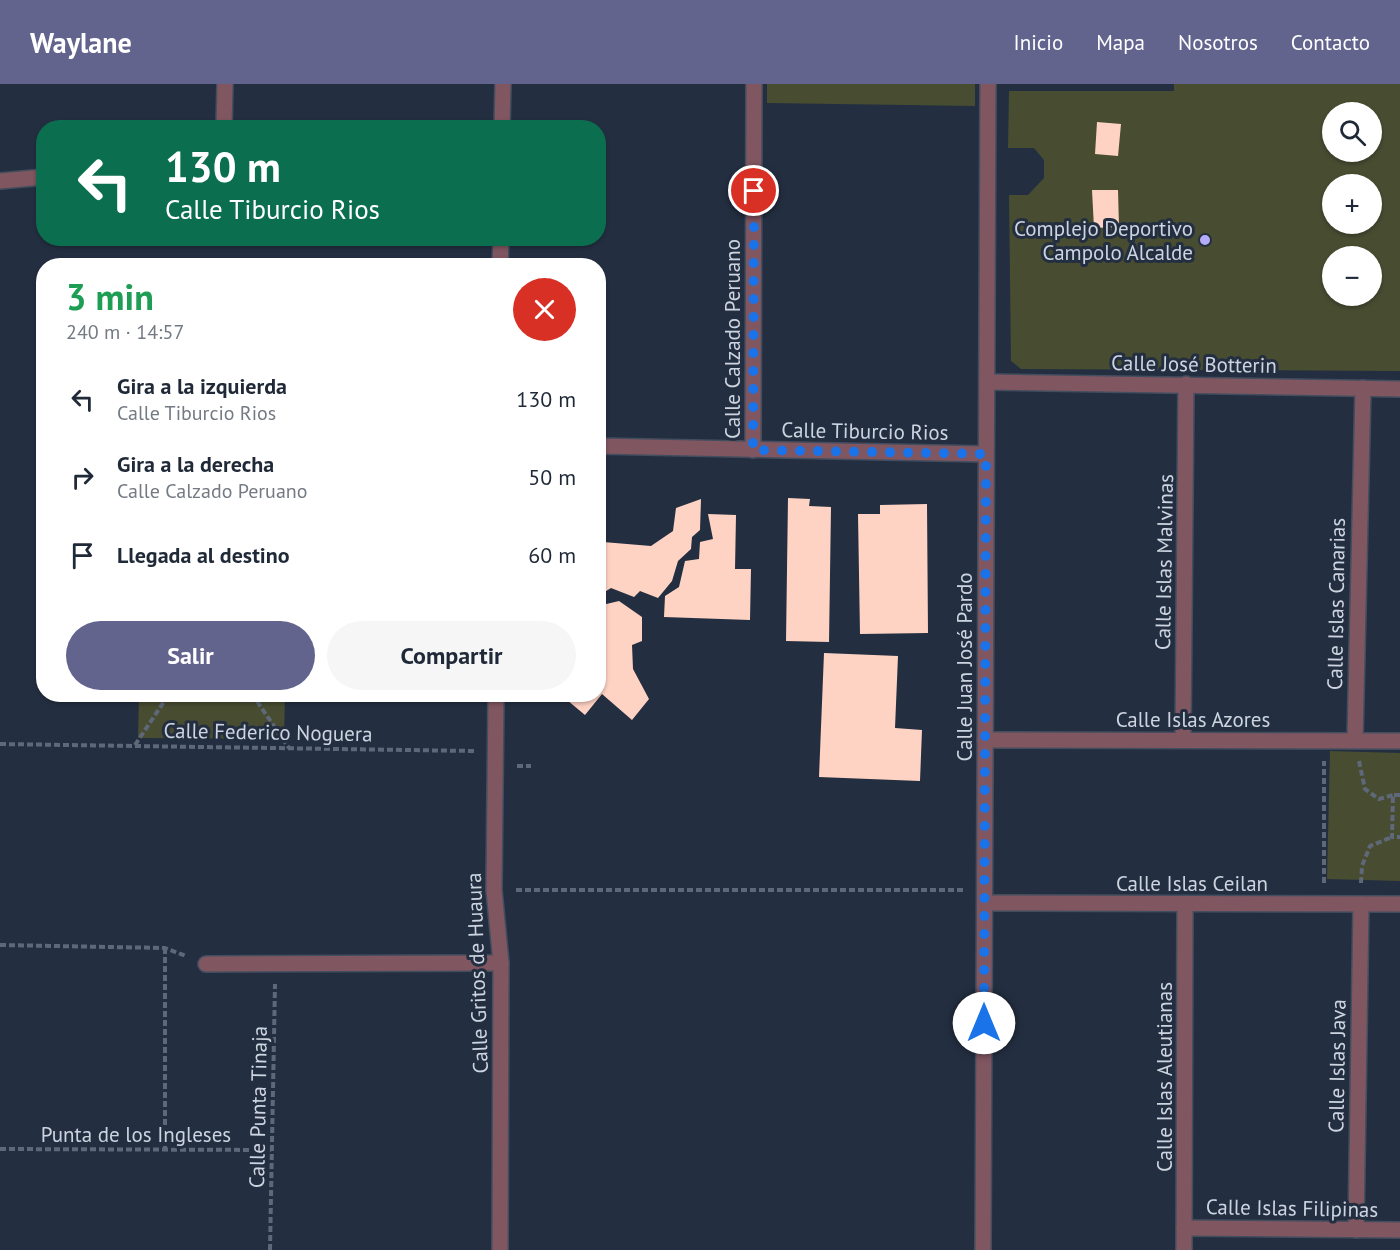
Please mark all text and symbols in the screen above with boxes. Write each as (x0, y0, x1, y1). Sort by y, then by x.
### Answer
text: Waylane (30, 24, 132, 61)
text: Inicio (1014, 29, 1063, 56)
text: Mapa (1096, 29, 1145, 56)
text: Nosotros (1178, 29, 1258, 56)
text: Contacto (1291, 29, 1370, 56)
map controls (1322, 102, 1382, 306)
button: search (1322, 102, 1382, 162)
text: 130 m (165, 139, 281, 194)
icon: left (66, 144, 144, 222)
pin (728, 165, 779, 216)
icon: arrive (737, 174, 770, 207)
button: + (1322, 174, 1382, 234)
text: Calle Tiburcio Rios (165, 192, 380, 226)
place label: Complejo Deportivo Campolo Alcalde (1014, 215, 1193, 266)
marker: Complejo Deportivo Campolo Alcalde (1198, 233, 1212, 247)
street label: Calle Calzado Peruano (719, 239, 746, 439)
button: − (1322, 246, 1382, 306)
text: 3 min (66, 273, 154, 320)
button: close (513, 278, 576, 341)
text: 240 m · 14:57 (66, 319, 184, 345)
street label: Calle José Botterin (1111, 349, 1277, 379)
text: Gira a la izquierda (117, 372, 287, 400)
icon: left (66, 383, 99, 416)
text: 130 m (516, 385, 576, 413)
text: Calle Tiburcio Rios (117, 400, 276, 426)
street label: Calle Tiburcio Rios (781, 416, 949, 446)
text: Gira a la derecha (117, 450, 274, 478)
icon: right (66, 461, 99, 494)
text: 50 m (528, 463, 576, 491)
street label: Calle Islas Malvinas (1149, 474, 1179, 650)
text: Calle Calzado Peruano (117, 478, 307, 504)
street label: Calle Islas Canarias (1321, 518, 1351, 690)
icon: arrive (66, 539, 99, 572)
text: Llegada al destino (117, 541, 290, 569)
text: 60 m (528, 541, 576, 569)
street label: Calle Juan José Pardo (951, 572, 978, 762)
button: Salir (66, 621, 315, 690)
button: Compartir (327, 621, 576, 690)
street label: Calle Islas Azores (1116, 706, 1270, 733)
street label: Calle Federico Noguera (163, 717, 373, 747)
street label: Calle Islas Ceilan (1116, 870, 1268, 897)
street label: Calle Gritos de Huaura (460, 872, 494, 1074)
street label: Calle Islas Aleutianas (1151, 982, 1178, 1172)
position arrow (952, 991, 1016, 1055)
street label: Calle Islas Java (1322, 999, 1352, 1133)
street label: Calle Punta Tinaja (243, 1026, 273, 1188)
street label: Punta de los Ingleses (41, 1121, 231, 1148)
street label: Calle Islas Filipinas (1206, 1193, 1378, 1223)

